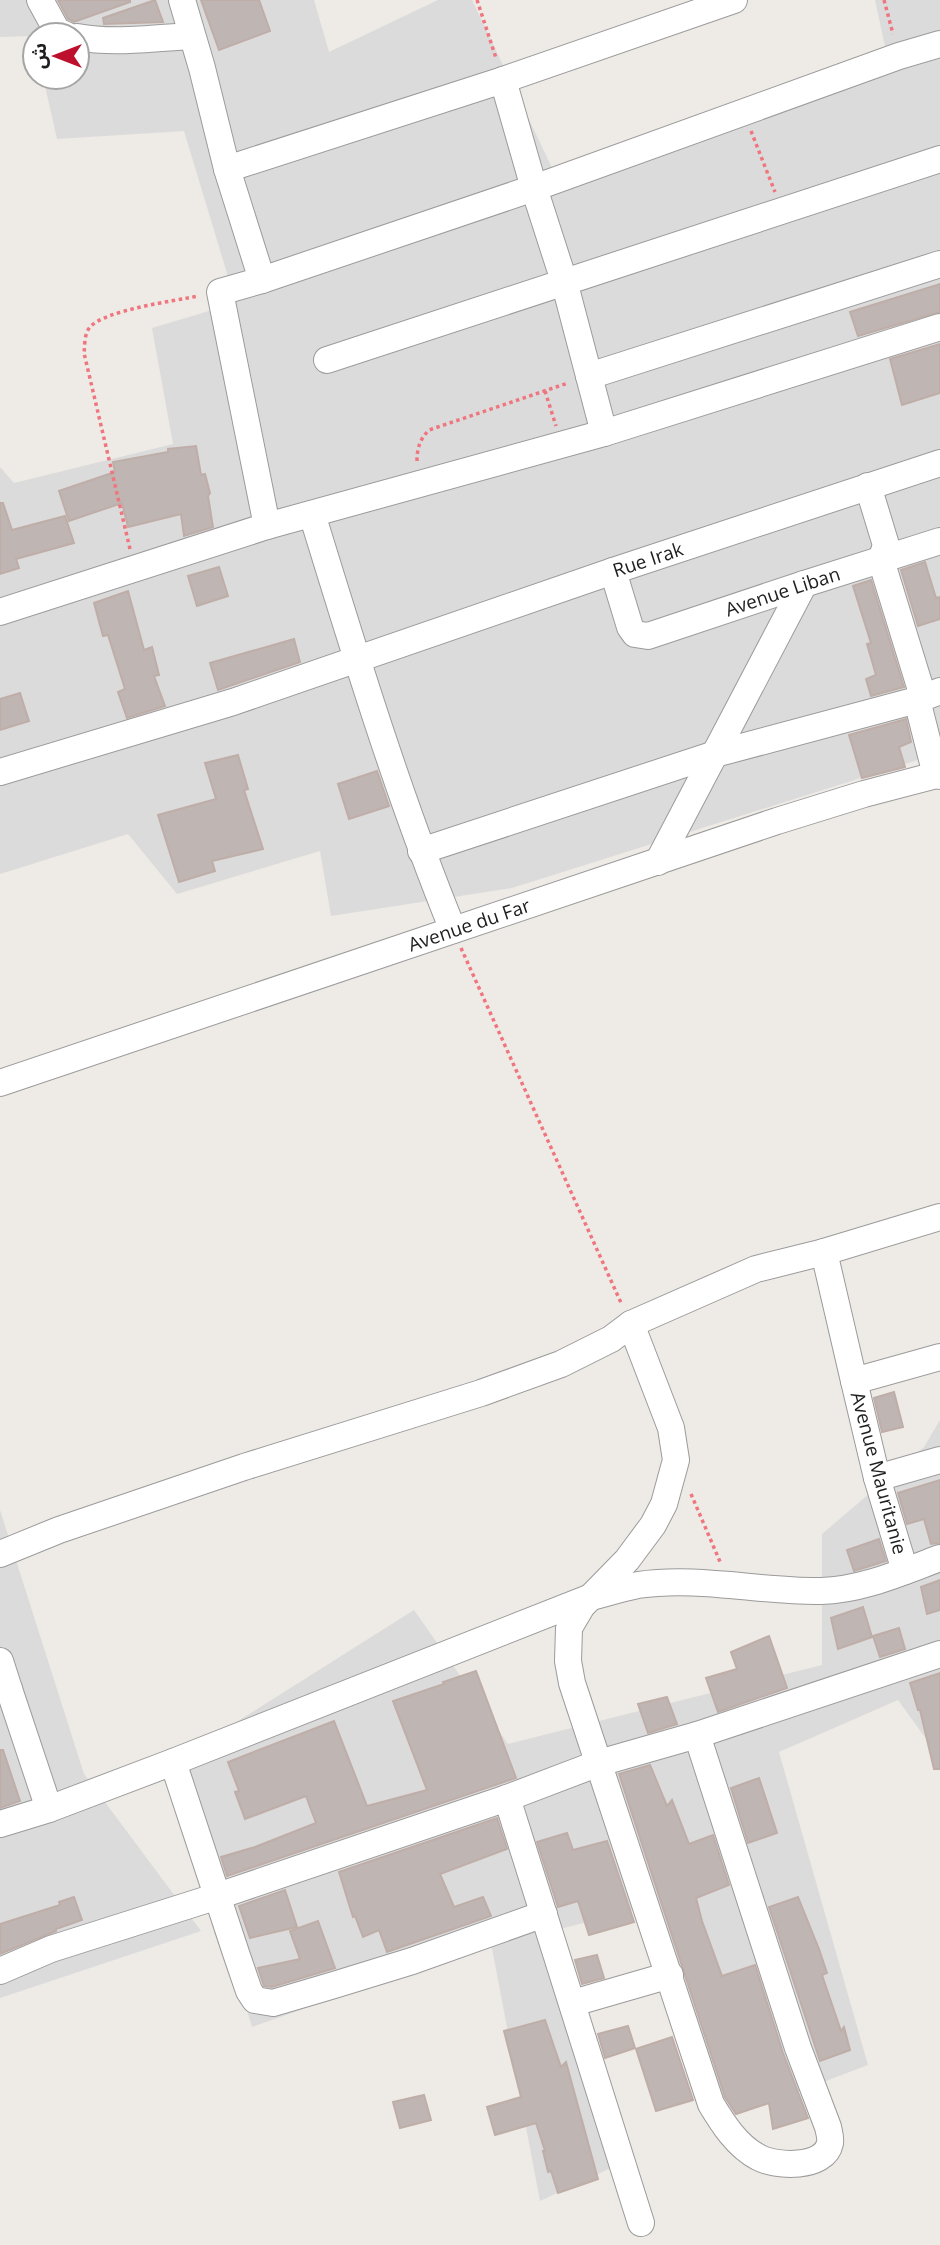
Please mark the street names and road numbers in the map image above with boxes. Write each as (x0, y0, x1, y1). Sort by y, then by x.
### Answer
street label: Rue Irak (609, 536, 686, 583)
street label: Avenue Liban (722, 560, 843, 622)
street label: Avenue du Far (405, 892, 534, 958)
street label: Avenue Mauritanie (845, 1389, 913, 1557)

